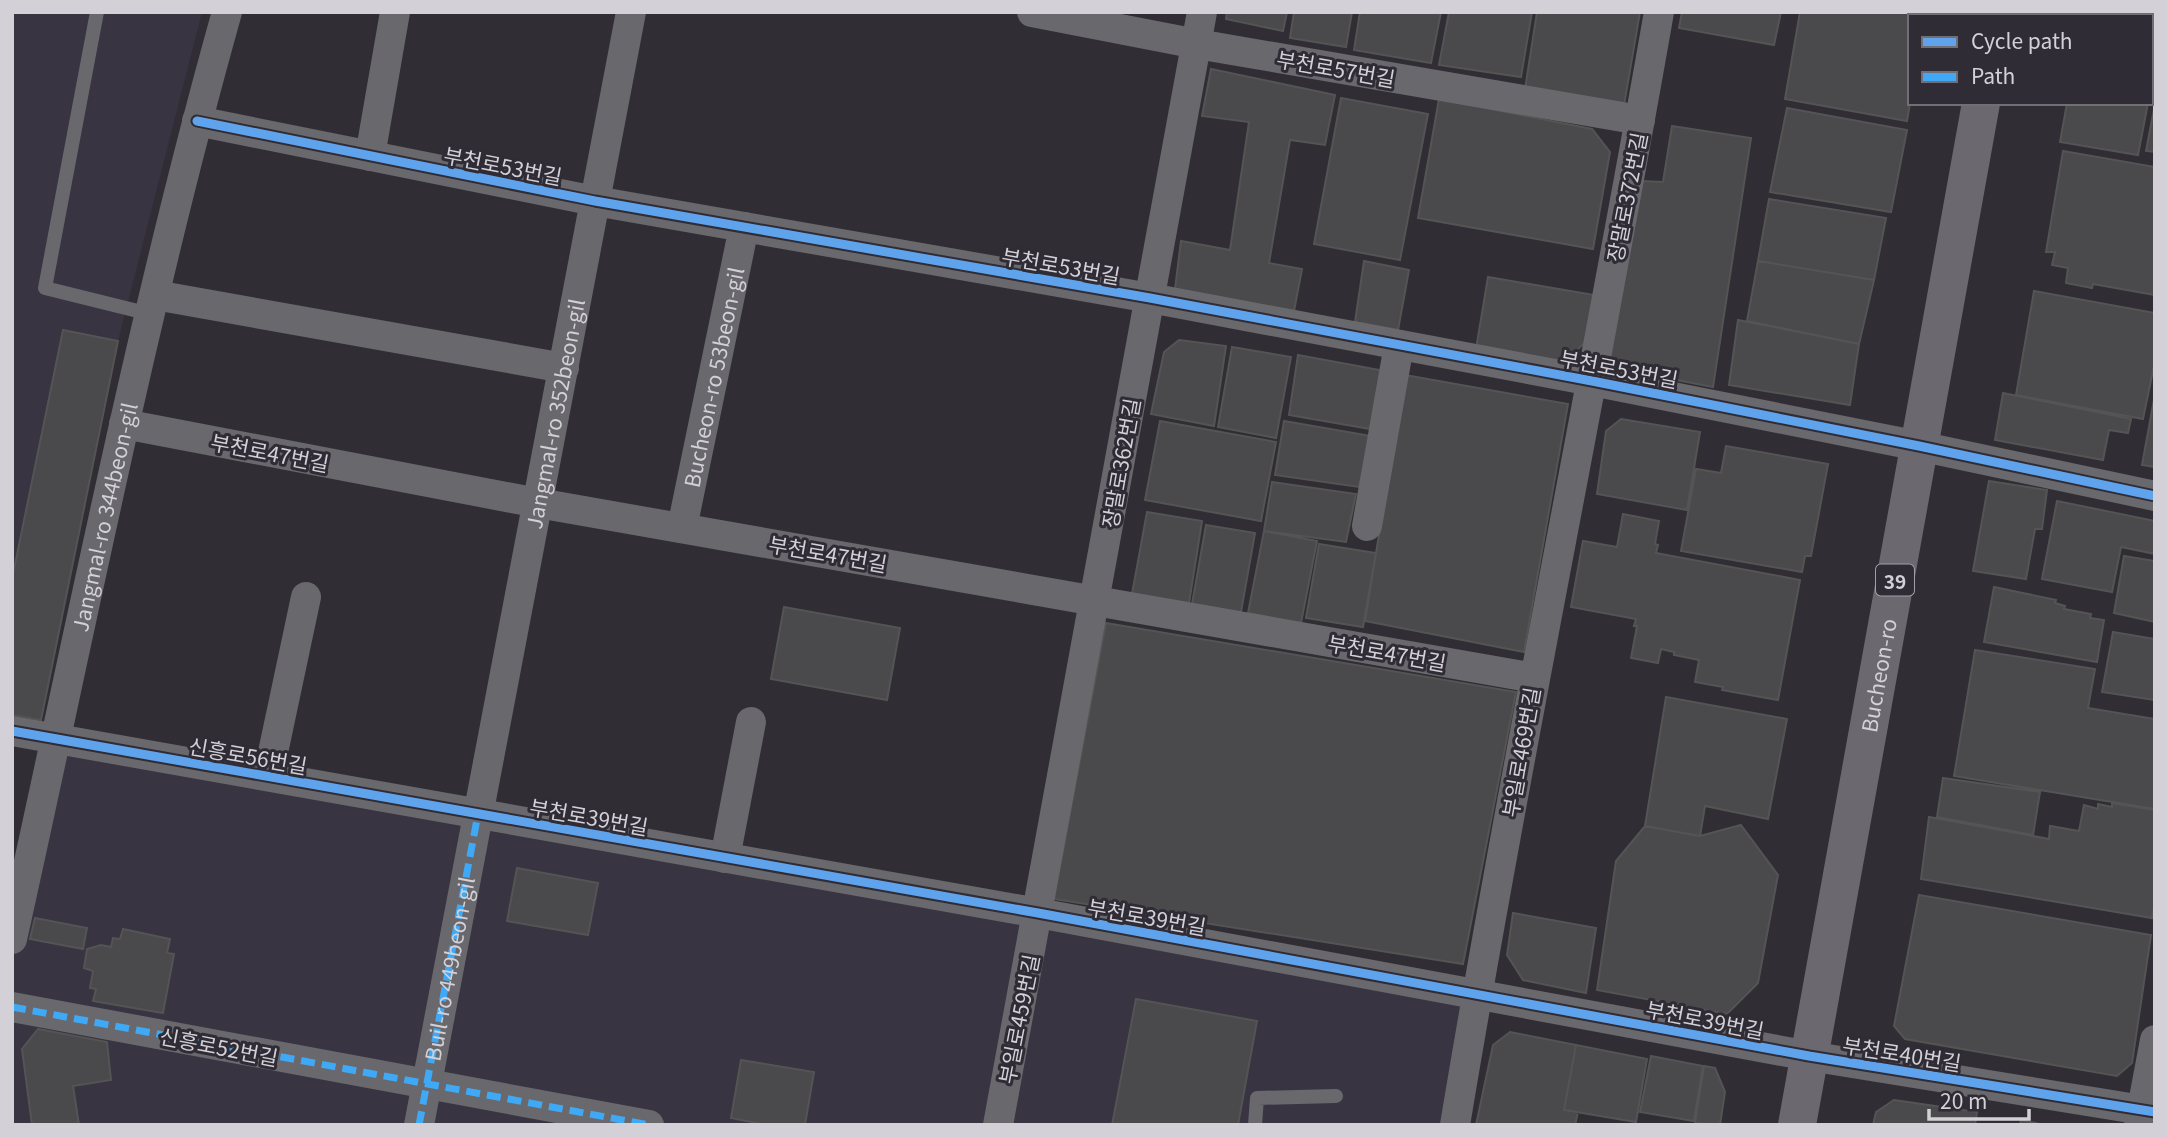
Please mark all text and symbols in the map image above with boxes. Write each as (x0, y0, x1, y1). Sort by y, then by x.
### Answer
legend (1908, 14, 2153, 105)
text: Cycle path (1971, 25, 2073, 55)
street label: 부천로57번길 (1274, 43, 1398, 93)
text: Path (1971, 60, 2015, 90)
street label: 장말로372번길 (1599, 130, 1653, 264)
street label: 부천로53번길 (441, 139, 565, 191)
street label: 부천로53번길 (999, 240, 1123, 290)
street label: Bucheon-ro 53beon-gil (676, 264, 750, 490)
street label: Jangmal-ro 352beon-gil (518, 296, 591, 531)
street label: 부천로53번길 (1557, 342, 1681, 394)
street label: 장말로362번길 (1094, 396, 1146, 530)
street label: Jangmal-ro 344beon-gil (64, 399, 144, 634)
street label: 부천로47번길 (208, 426, 332, 478)
street label: 부천로47번길 (766, 528, 890, 578)
road number: 39 (1876, 565, 1914, 596)
street label: Bucheon-ro (1853, 616, 1903, 735)
street label: 부천로47번길 (1325, 627, 1449, 677)
street label: 부일로469번길 (1494, 685, 1546, 819)
street label: 신흥로56번길 (186, 730, 310, 780)
street label: 부천로39번길 (527, 791, 651, 841)
street label: Buil-ro 449beon-gil (417, 874, 481, 1063)
street label: 부천로39번길 (1085, 891, 1209, 941)
street label: 부일로459번길 (991, 952, 1045, 1086)
street label: 부천로39번길 (1643, 993, 1767, 1045)
street label: 신흥로52번길 (157, 1020, 281, 1072)
street label: 부천로40번길 (1840, 1029, 1964, 1077)
scale bar (1929, 1078, 2029, 1122)
text: 20 m (1940, 1085, 1987, 1115)

